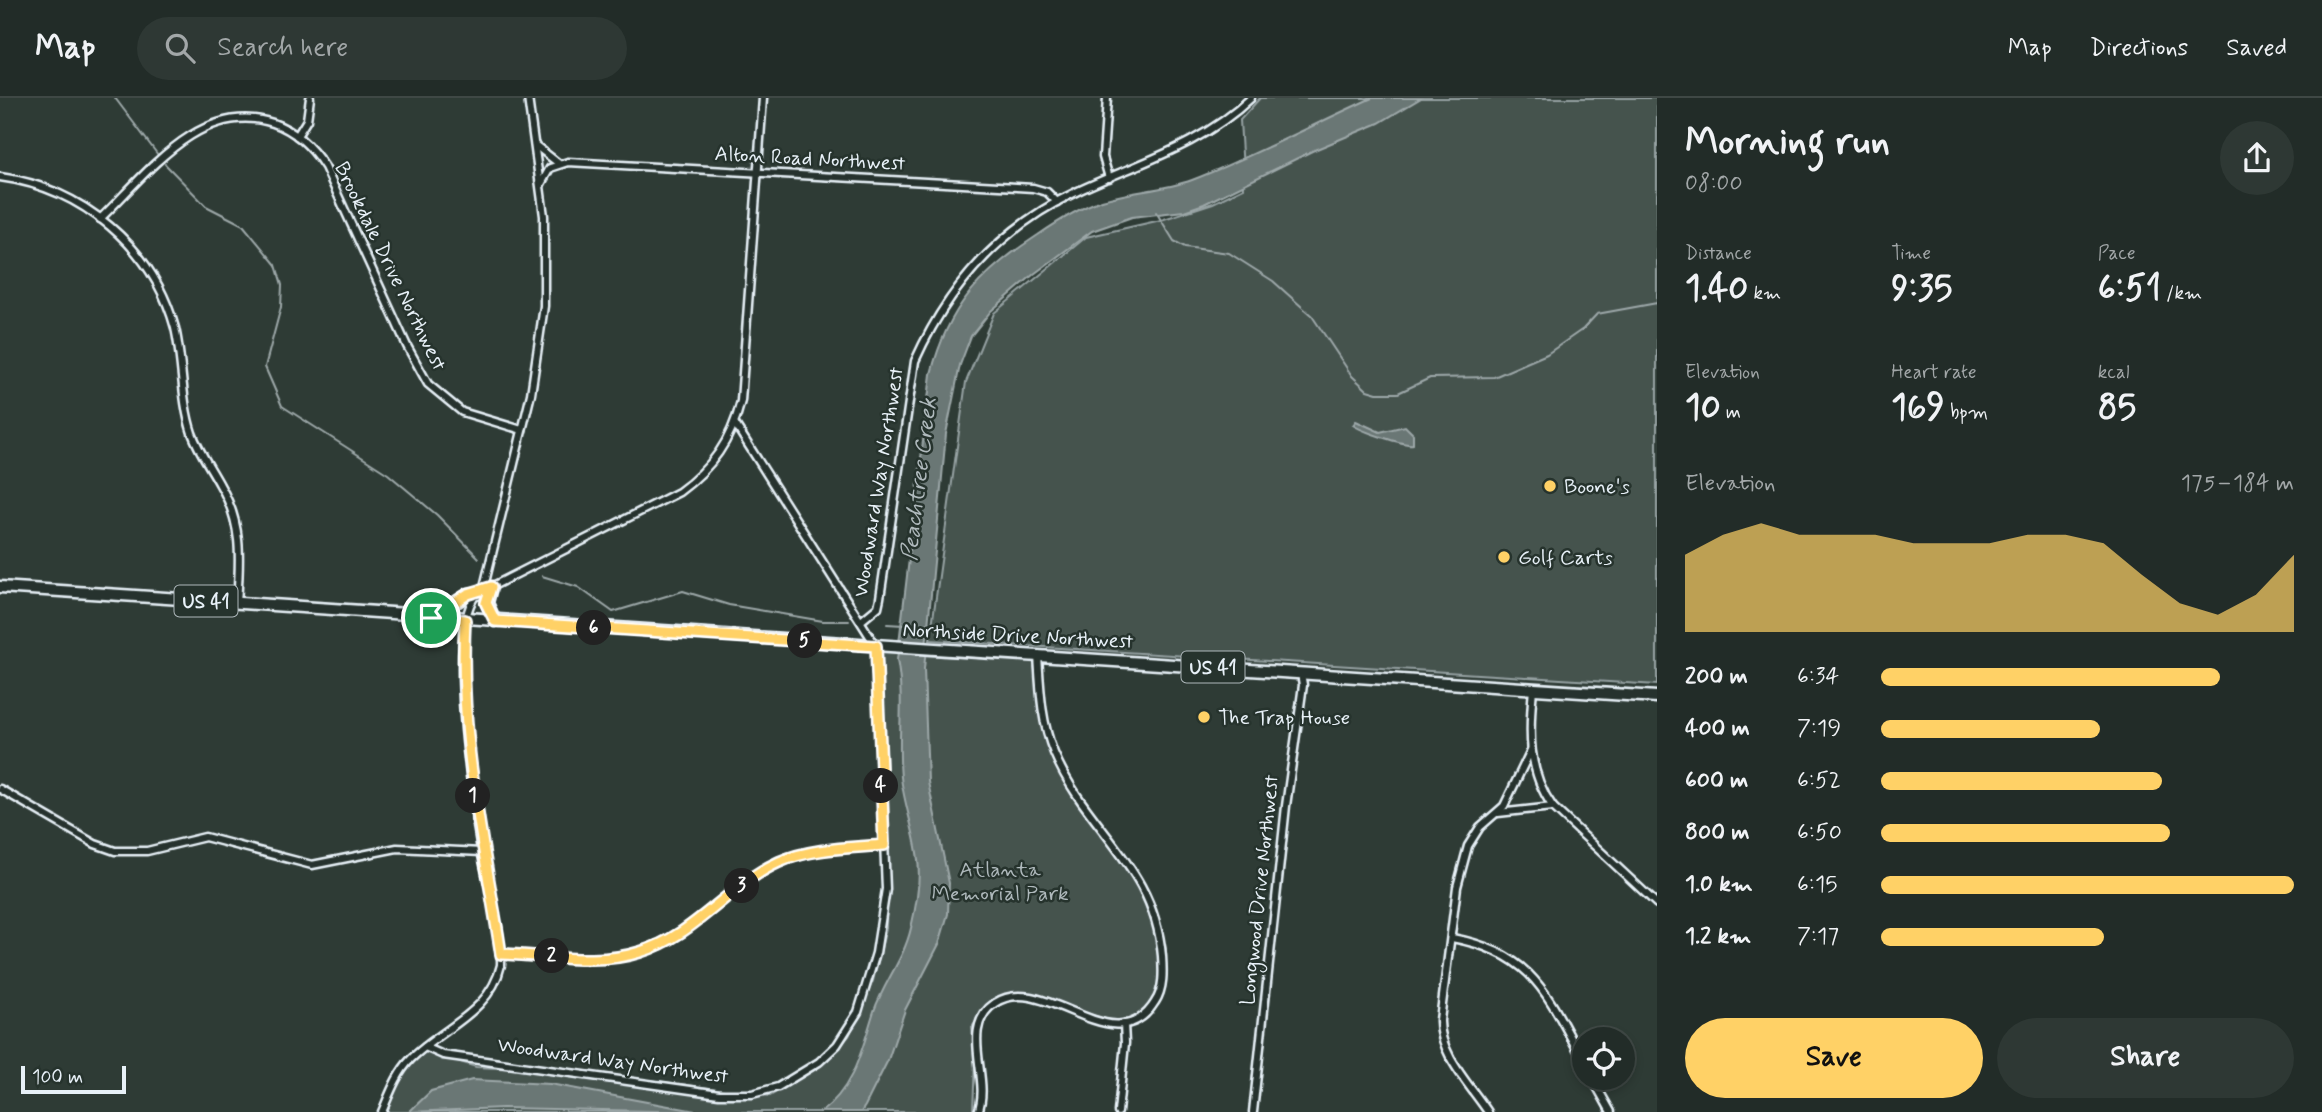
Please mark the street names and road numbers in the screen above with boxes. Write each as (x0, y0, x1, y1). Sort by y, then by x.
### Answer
street label: Alton Road Northwest (714, 140, 907, 178)
street label: Brookdale Drive Northwest (327, 157, 453, 376)
street label: Woodward Way Northwest (847, 365, 911, 599)
road number: US 41 (174, 586, 238, 616)
street label: Northside Drive Northwest (902, 616, 1135, 656)
road number: US 41 (1182, 652, 1244, 682)
street label: Longwood Drive Northwest (1234, 773, 1287, 1007)
street label: Woodward Way Northwest (496, 1031, 731, 1091)

